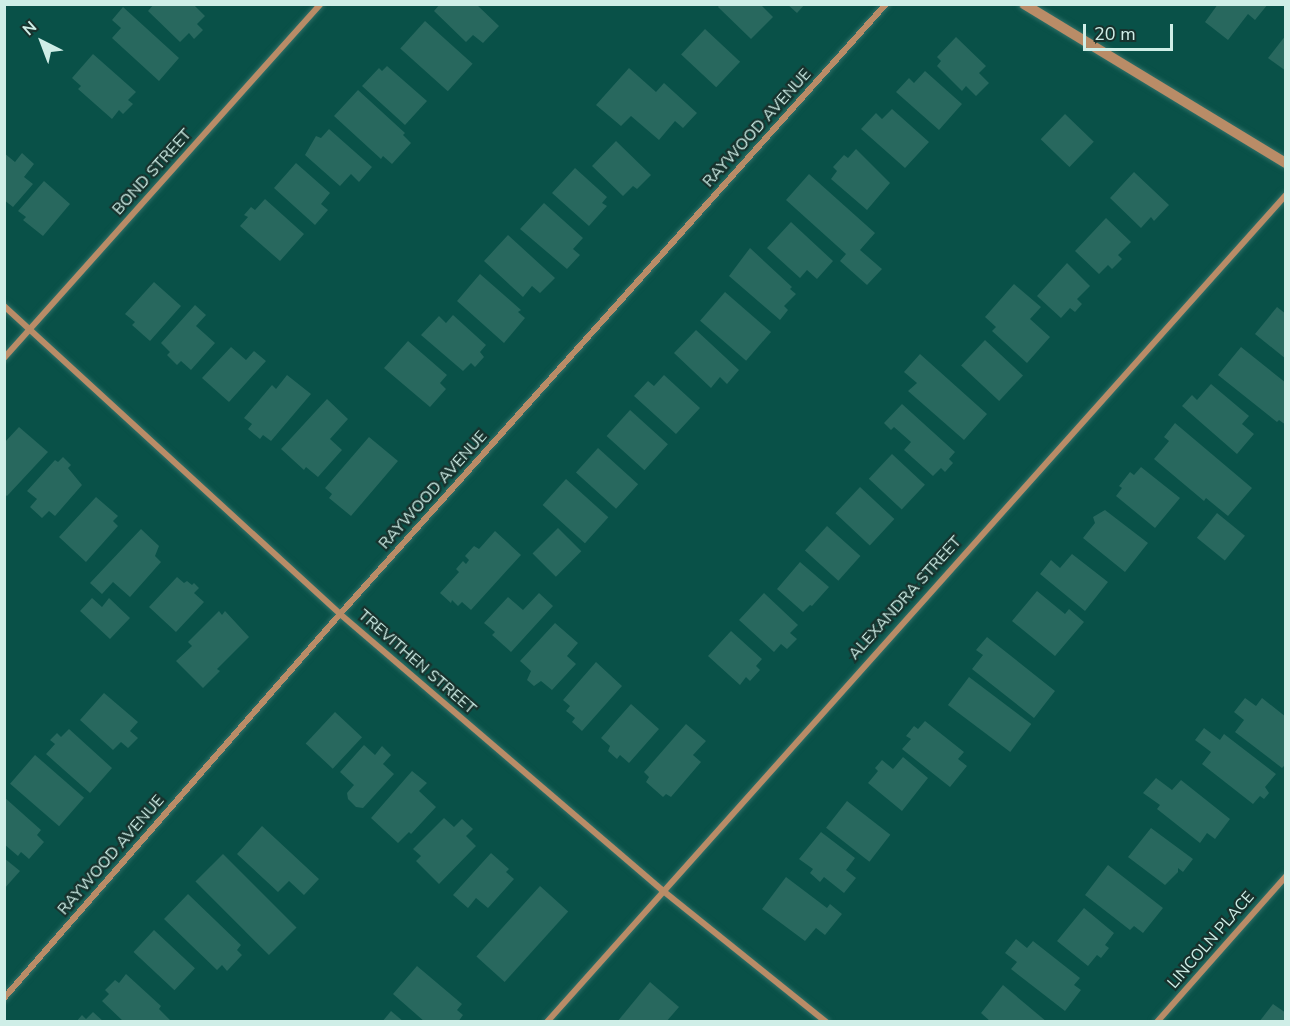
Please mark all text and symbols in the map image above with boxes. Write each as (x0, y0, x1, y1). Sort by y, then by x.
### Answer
north arrow (12, 12, 72, 72)
scale bar (1086, 12, 1176, 50)
text: N (18, 16, 42, 41)
text: 20 m (1094, 22, 1136, 46)
street label: RAYWOOD AVENUE (699, 65, 815, 191)
street label: BOND STREET (108, 125, 196, 219)
street label: RAYWOOD AVENUE (375, 427, 491, 553)
street label: ALEXANDRA STREET (845, 532, 965, 664)
street label: TREVITHEN STREET (354, 606, 480, 718)
street label: RAYWOOD AVENUE (54, 791, 168, 919)
street label: LINCOLN PLACE (1164, 888, 1258, 992)

